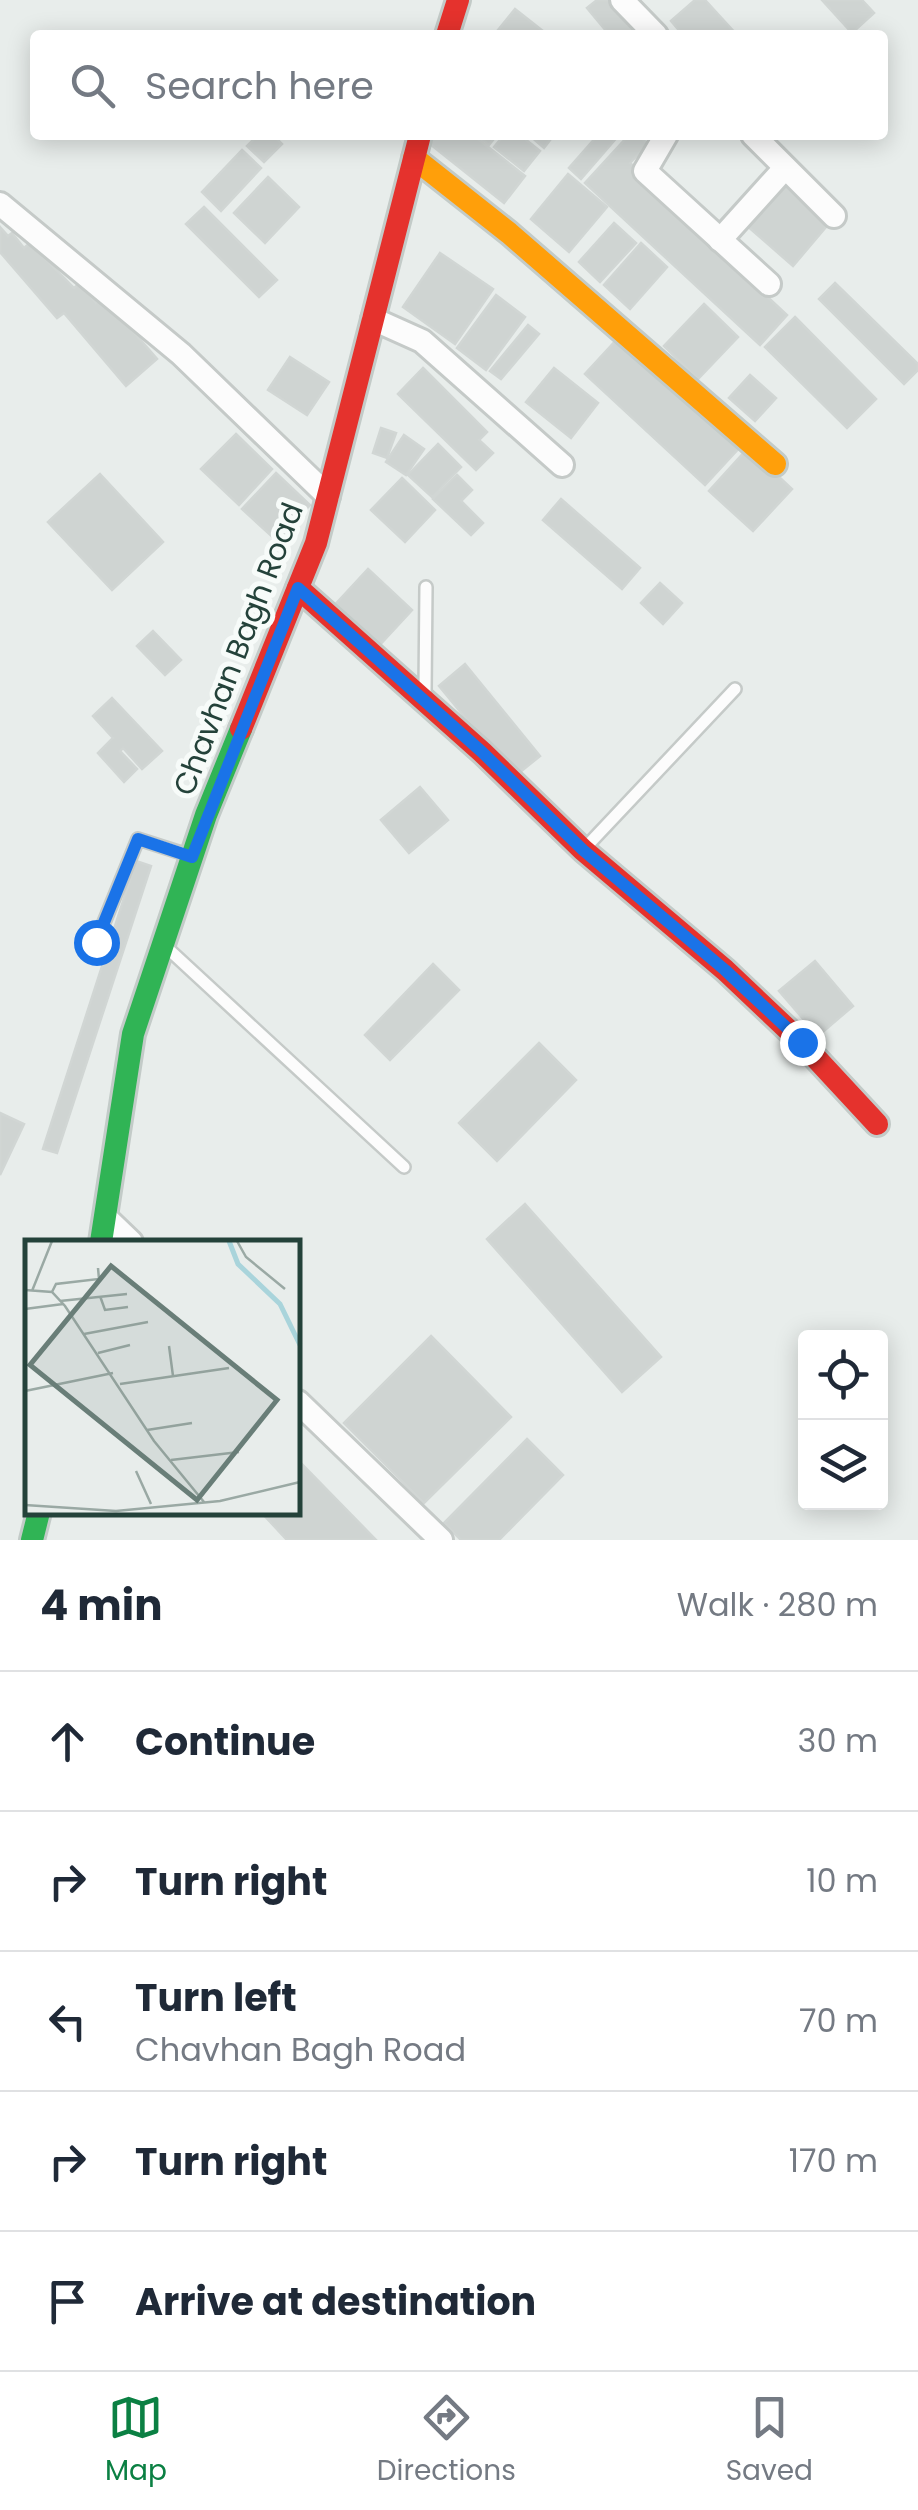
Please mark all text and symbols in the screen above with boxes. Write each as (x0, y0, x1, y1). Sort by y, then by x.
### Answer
search box (30, 30, 888, 140)
icon: search (65, 58, 120, 113)
text: Search here (145, 59, 374, 112)
street label: Chavhan Bagh Road (162, 496, 314, 802)
route start (74, 920, 120, 966)
route end (780, 1020, 826, 1066)
inset map (25, 1240, 300, 1515)
map controls (798, 1330, 888, 1510)
button: locate (798, 1330, 888, 1420)
button: layers (798, 1420, 888, 1510)
text: 4 min (40, 1576, 163, 1635)
text: Walk · 280 m (677, 1582, 878, 1627)
icon: ahead (40, 1714, 95, 1769)
text: Continue (135, 1715, 315, 1768)
text: 30 m (798, 1718, 878, 1763)
icon: right (40, 1854, 95, 1909)
text: Turn right (135, 1855, 327, 1908)
text: 10 m (806, 1858, 878, 1903)
text: Turn left (135, 1971, 297, 2024)
icon: left (40, 1994, 95, 2049)
text: 70 m (799, 1998, 878, 2043)
text: Chavhan Bagh Road (135, 2027, 466, 2072)
icon: right (40, 2134, 95, 2189)
text: Turn right (135, 2135, 327, 2188)
text: 170 m (789, 2138, 878, 2183)
icon: arrive (40, 2274, 95, 2329)
text: Arrive at destination (135, 2275, 536, 2328)
tab: Map (105, 2390, 167, 2492)
tab: Directions (377, 2390, 516, 2492)
tab: Saved (726, 2390, 813, 2492)

